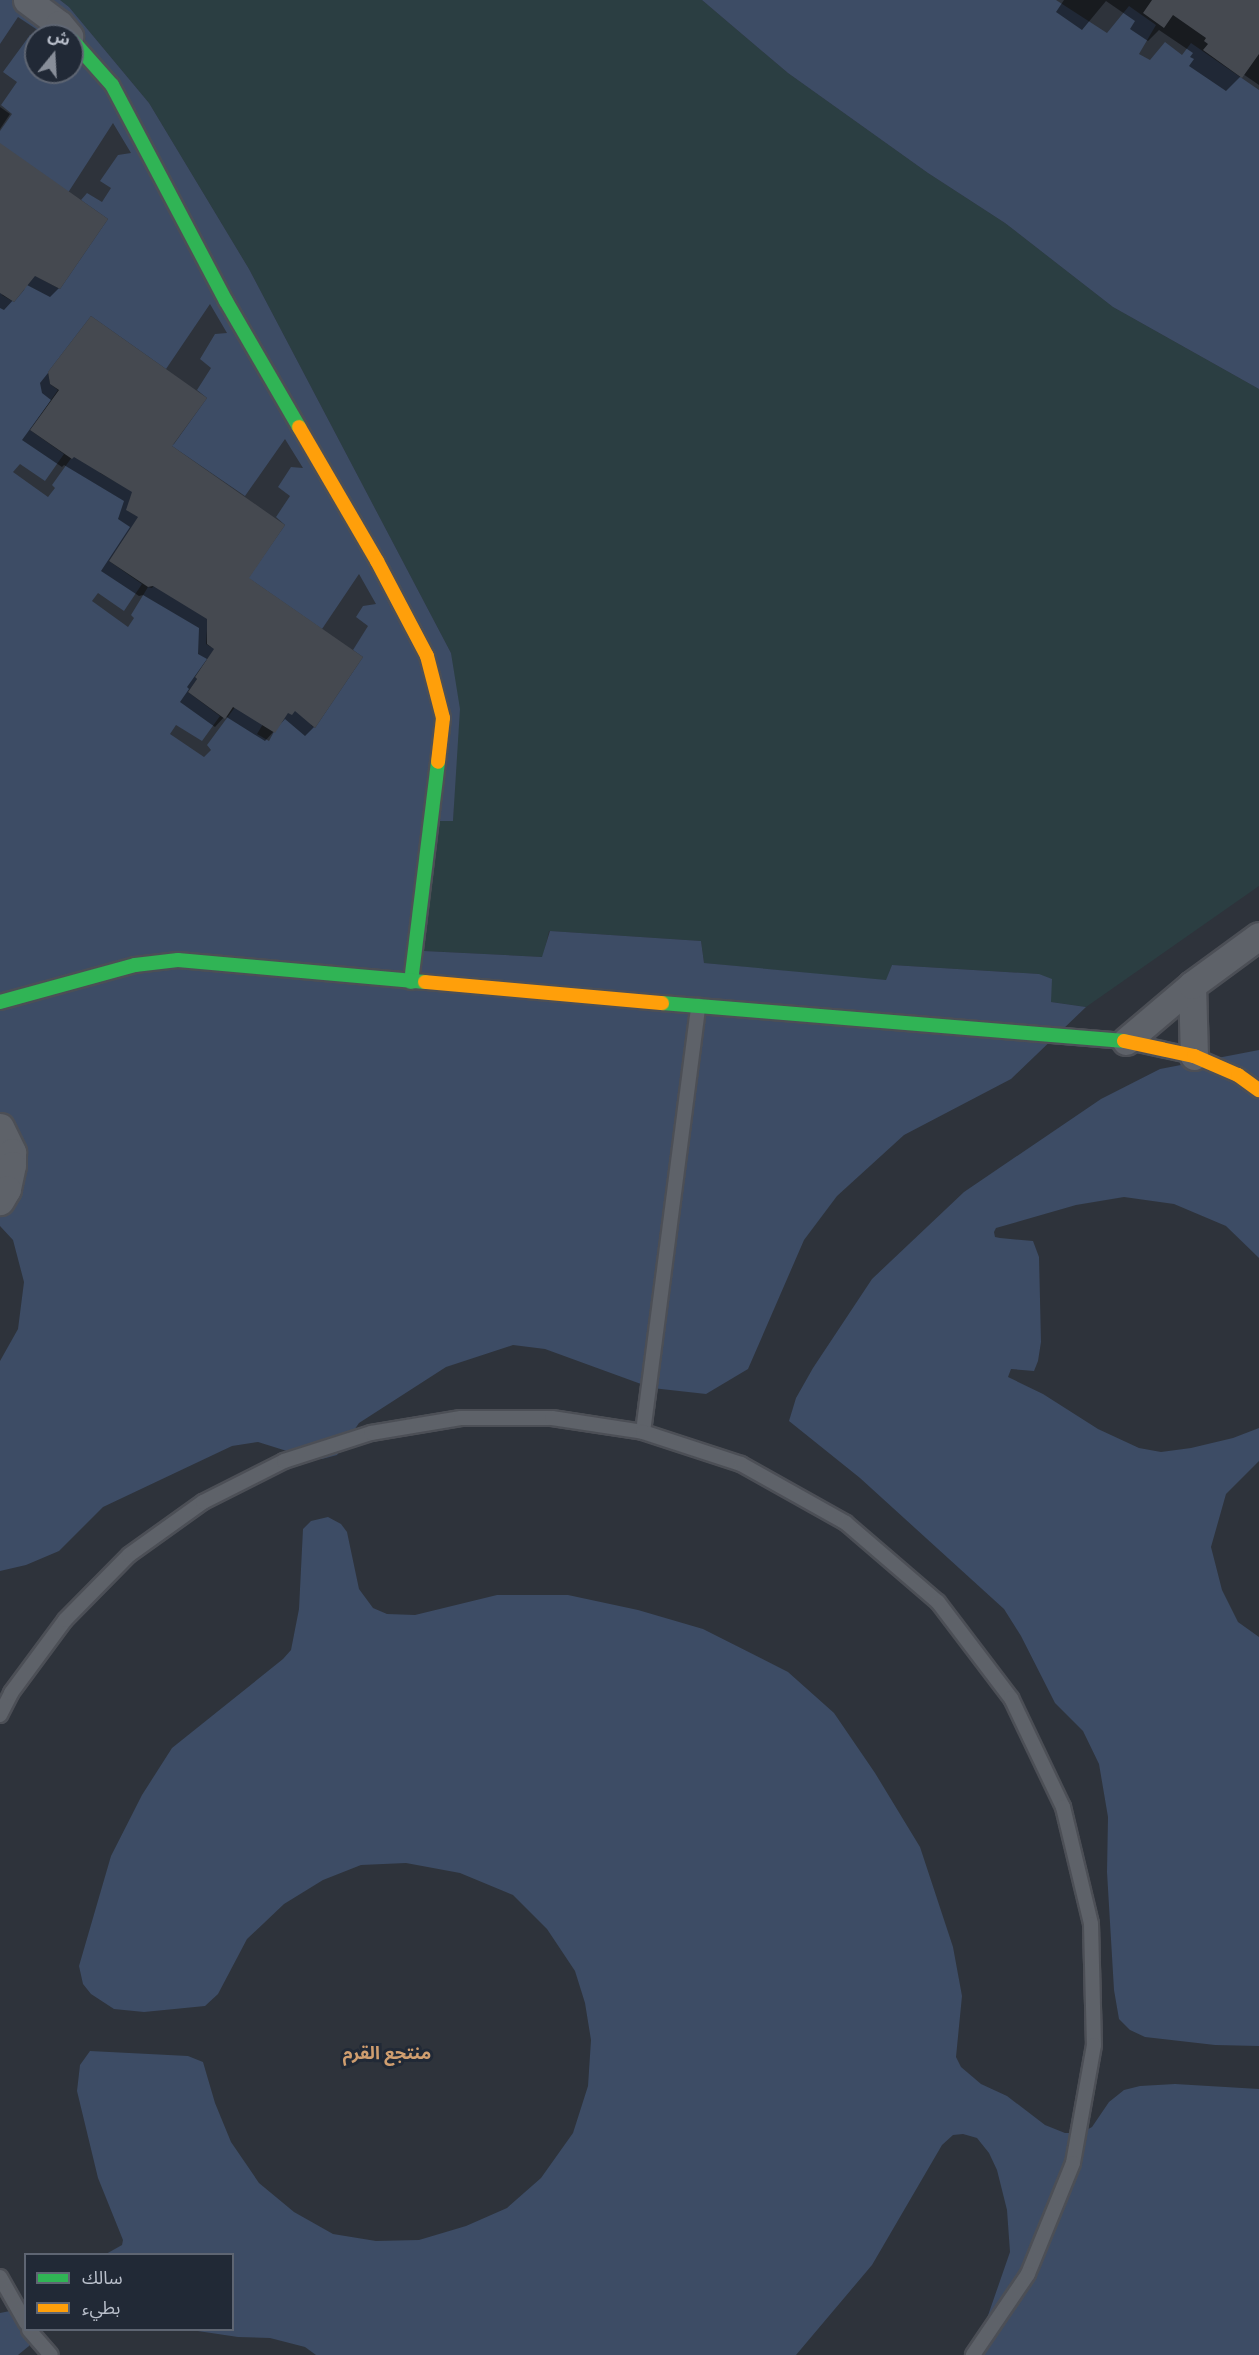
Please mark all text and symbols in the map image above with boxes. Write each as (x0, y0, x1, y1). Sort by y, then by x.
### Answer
north arrow (24, 24, 84, 84)
text: ش (45, 26, 72, 52)
district label: منتجع القرم (343, 2044, 431, 2066)
legend (24, 2253, 234, 2331)
text: سالك (82, 2268, 123, 2291)
text: بطيء (82, 2298, 120, 2321)

